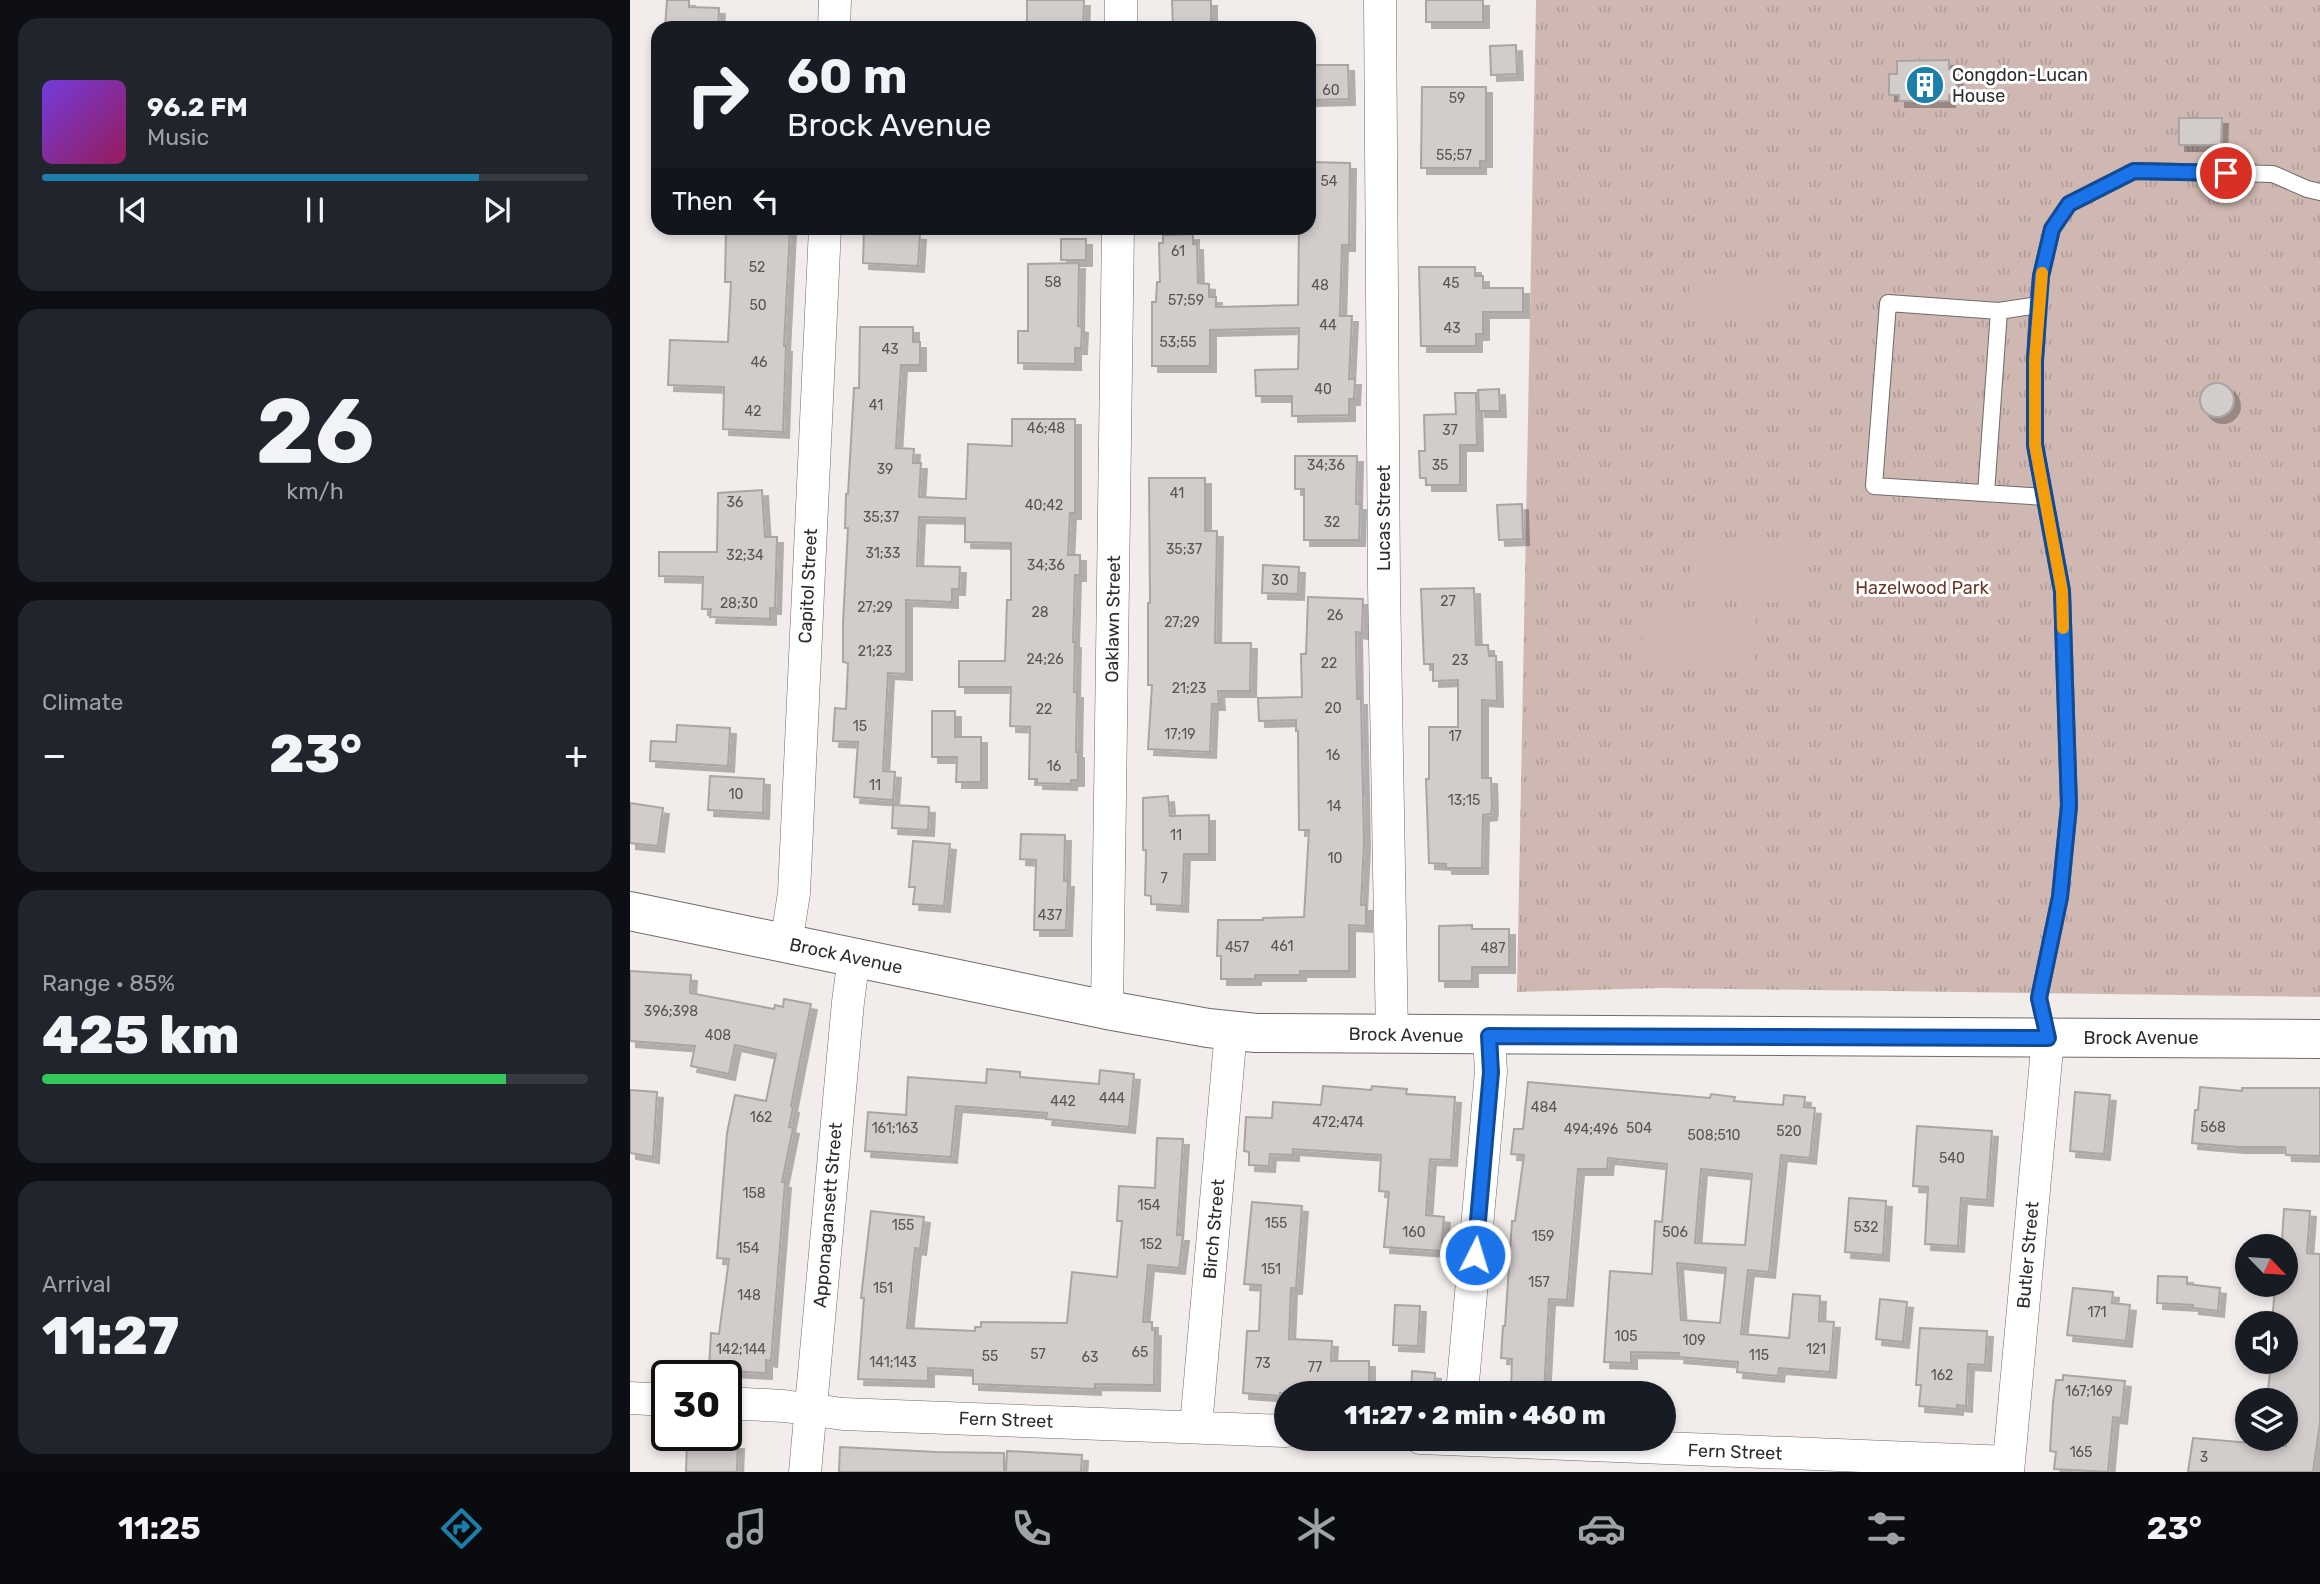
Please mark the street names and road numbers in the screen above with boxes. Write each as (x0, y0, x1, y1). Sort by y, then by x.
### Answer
street label: Lucas Street (1373, 465, 1395, 571)
street label: Capitol Street (794, 528, 822, 644)
street label: Oaklawn Street (1101, 555, 1125, 683)
street label: Brock Avenue (787, 933, 905, 979)
street label: Brock Avenue (1348, 1023, 1464, 1047)
street label: Brock Avenue (2083, 1027, 2199, 1049)
street label: Apponagansett Street (809, 1121, 847, 1309)
street label: Birch Street (1199, 1178, 1229, 1280)
street label: Butler Street (2012, 1201, 2044, 1309)
street label: Fern Street (958, 1407, 1054, 1433)
street label: Fern Street (1687, 1439, 1783, 1465)

